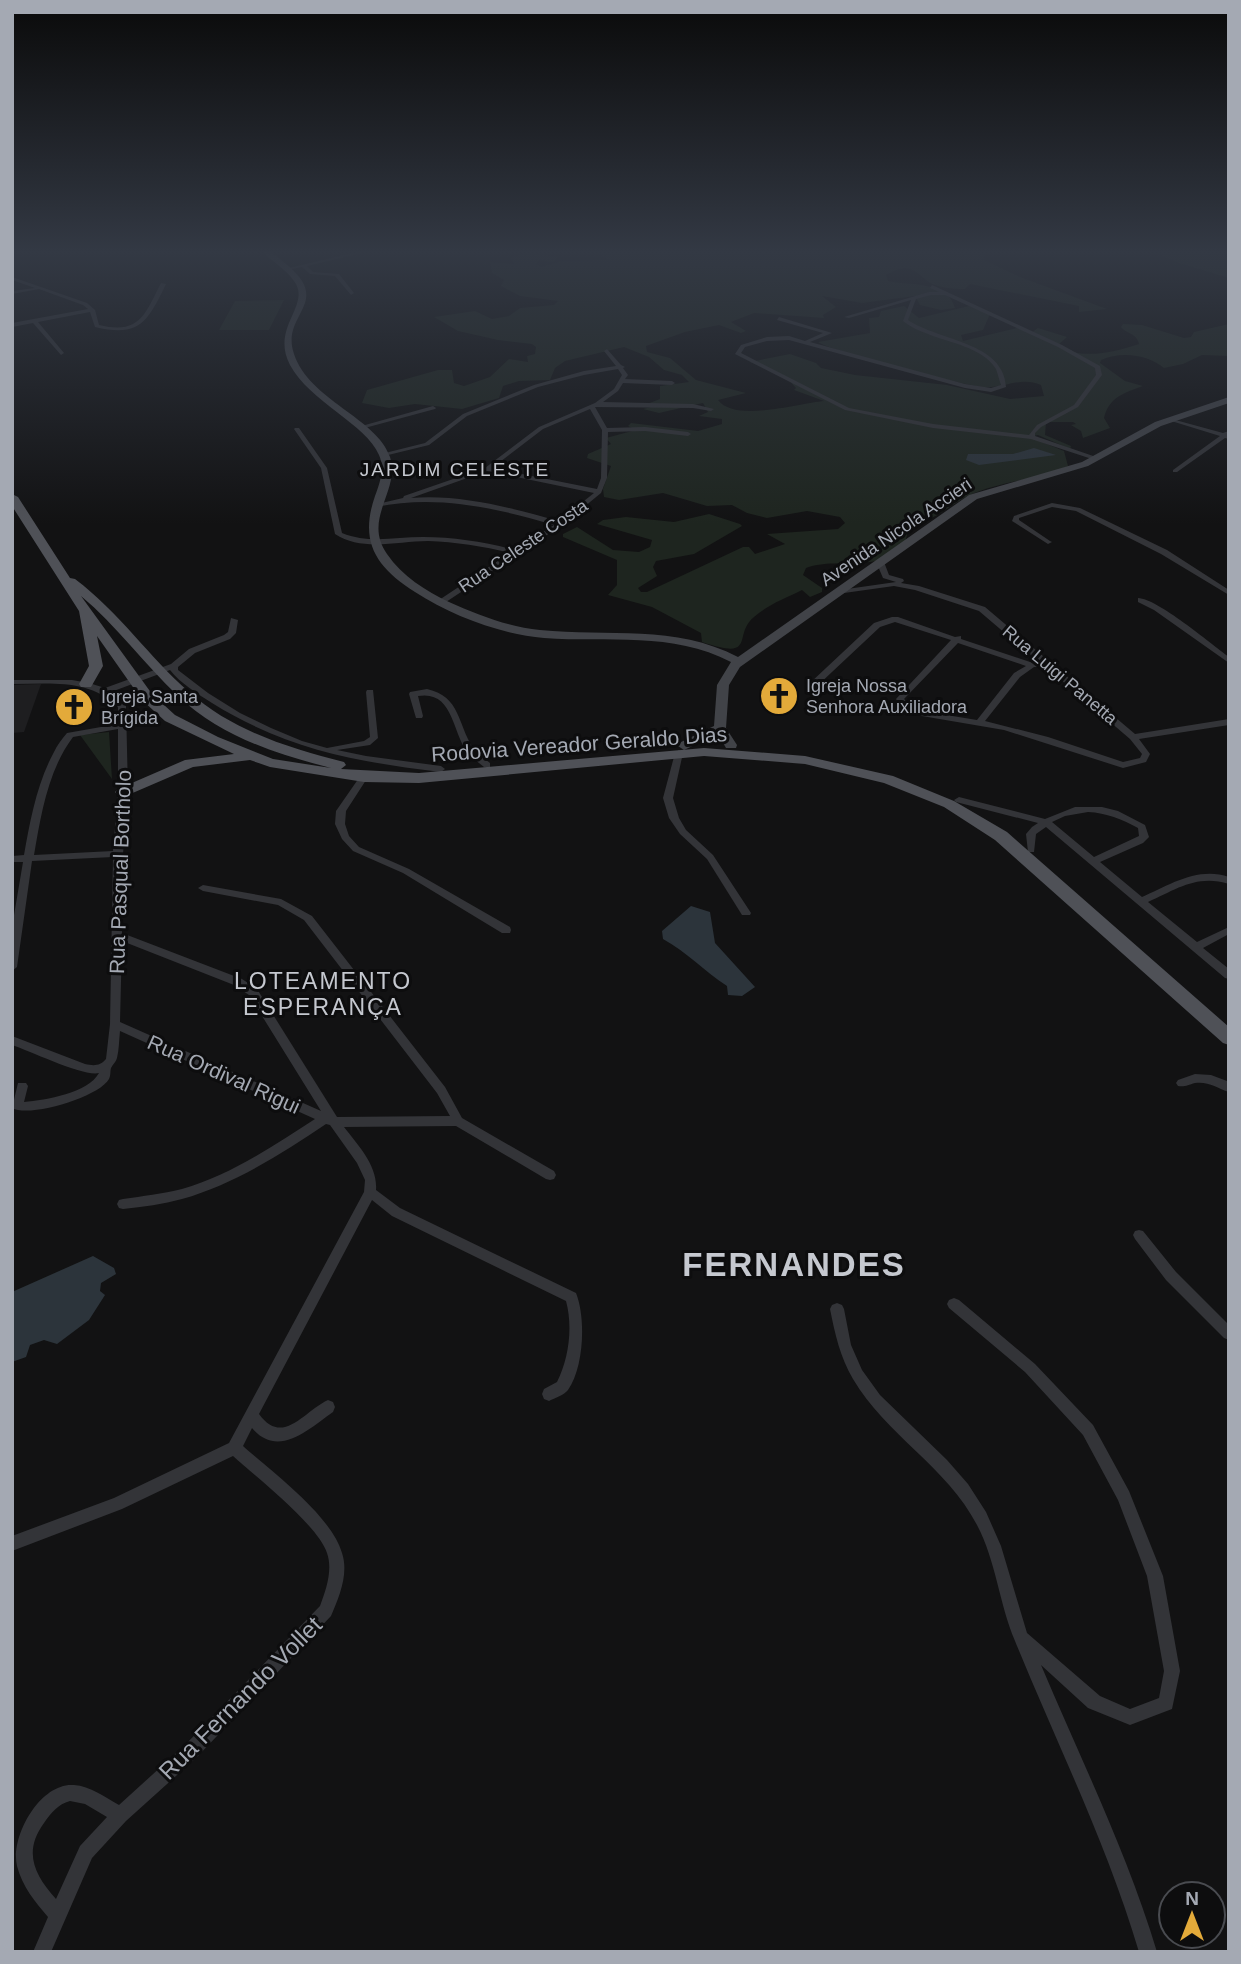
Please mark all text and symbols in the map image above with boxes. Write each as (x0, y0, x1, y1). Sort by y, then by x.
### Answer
district label: JARDIM CELESTE (360, 459, 550, 480)
street label: Avenida Nicola Accieri (817, 474, 975, 590)
street label: Rua Celeste Costa (455, 495, 592, 597)
street label: Rua Luigi Panetta (999, 621, 1122, 729)
church icon: Igreja Nossa Senhora Auxiliadora (758, 675, 800, 717)
place label: Igreja Nossa Senhora Auxiliadora (806, 676, 968, 717)
church icon: Igreja Santa Brígida (53, 686, 95, 728)
place label: Igreja Santa Brígida (101, 687, 199, 728)
street label: Rodovia Vereador Geraldo Dias (430, 722, 728, 766)
street label: Rua Pasqual Bortholo (105, 770, 135, 974)
district label: LOTEAMENTO ESPERANÇA (234, 968, 412, 1020)
street label: Rua Ordival Rigui (144, 1030, 304, 1118)
district label: FERNANDES (682, 1246, 906, 1283)
street label: Rua Fernando Vollet (153, 1611, 327, 1785)
north arrow (1157, 1880, 1227, 1950)
text: N (1185, 1888, 1199, 1909)

